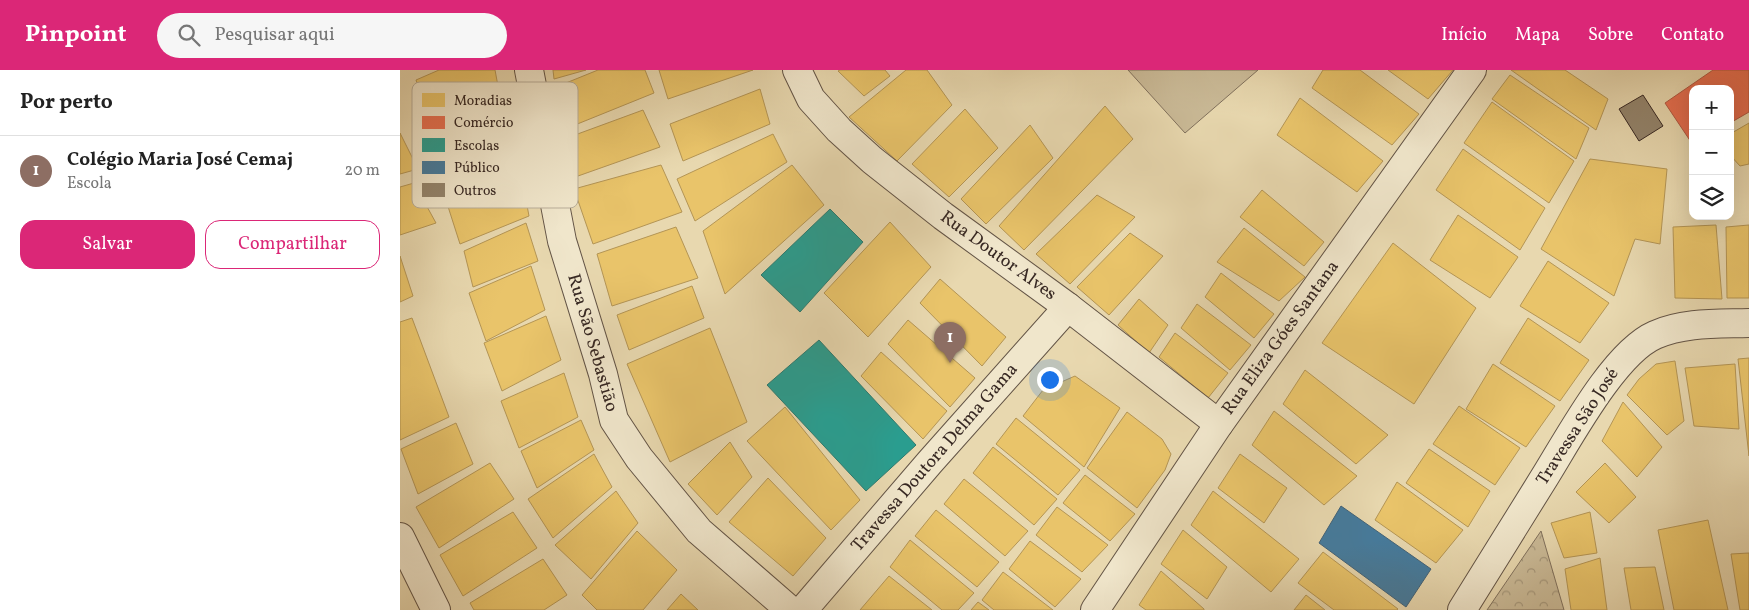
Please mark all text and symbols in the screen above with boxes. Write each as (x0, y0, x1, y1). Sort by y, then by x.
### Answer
search box (157, 13, 507, 58)
text: Pinpoint (25, 18, 127, 52)
icon: search (175, 21, 203, 49)
text: Pesquisar aqui (215, 22, 335, 48)
text: Início (1441, 23, 1487, 48)
text: Mapa (1515, 23, 1560, 48)
text: Sobre (1588, 23, 1633, 48)
text: Contato (1661, 23, 1724, 48)
legend (412, 82, 578, 208)
map controls (1689, 85, 1734, 220)
button: + (1689, 85, 1734, 130)
text: Por perto (20, 88, 113, 117)
text: Moradias (454, 92, 512, 111)
text: Comércio (454, 114, 513, 133)
button: − (1689, 130, 1734, 175)
text: Escolas (454, 137, 499, 156)
text: Colégio Maria José Cemaj (67, 147, 293, 173)
text: Público (454, 159, 500, 178)
text: 1 (33, 160, 39, 182)
text: 20 m (345, 160, 380, 182)
text: Escola (67, 173, 112, 195)
button: layers (1689, 175, 1734, 220)
text: Outros (454, 182, 496, 201)
street label: Rua Doutor Alves (935, 205, 1061, 307)
button: Salvar (20, 220, 195, 269)
button: Compartilhar (205, 220, 380, 269)
street label: Rua Eliza Góes Santana (1216, 256, 1346, 420)
street label: Rua São Sebastião (560, 271, 624, 415)
pin: 1 (934, 322, 966, 363)
street label: Travessa Doutora Delma Gama (846, 358, 1024, 558)
street label: Travessa São José (1531, 363, 1625, 491)
your location (1037, 367, 1063, 393)

